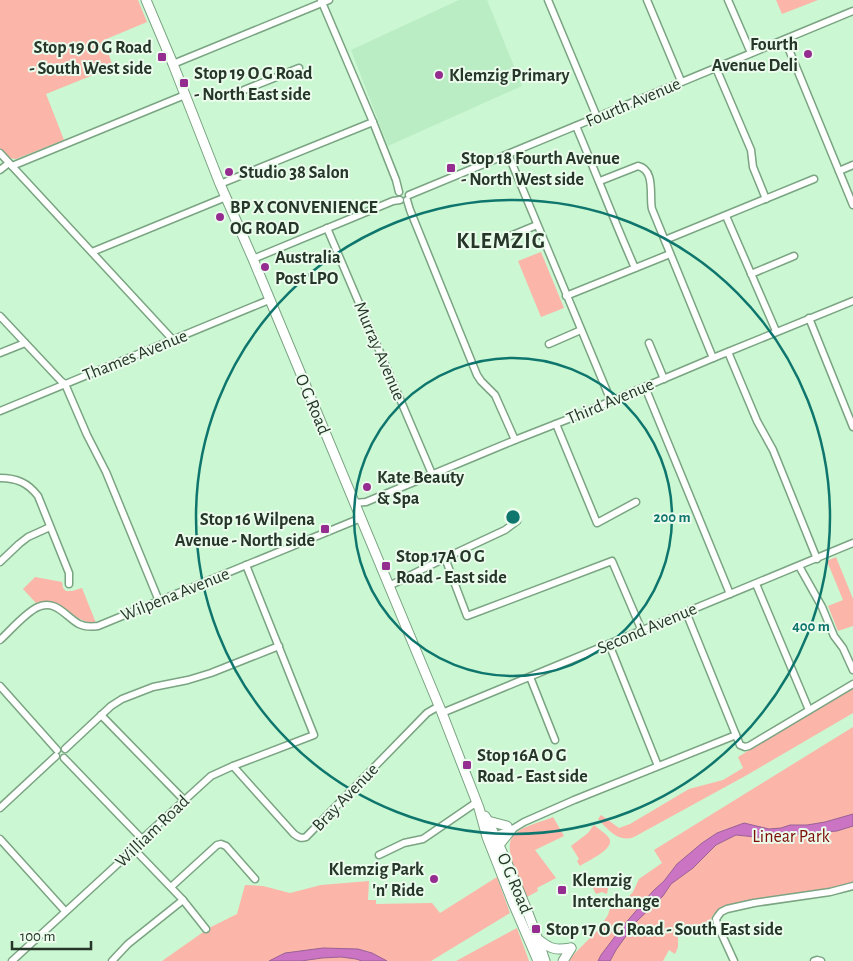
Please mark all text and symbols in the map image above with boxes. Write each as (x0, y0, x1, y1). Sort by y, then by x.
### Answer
place label: Fourth Avenue Deli (712, 36, 798, 75)
place label: Stop 19 O G Road - South West side (29, 39, 153, 78)
marker: Fourth Avenue Deli (802, 48, 814, 60)
marker: Stop 19 O G Road - South West side (156, 51, 168, 63)
place label: Stop 19 O G Road - North East side (194, 65, 313, 104)
place label: Klemzig Primary (449, 67, 571, 85)
marker: Klemzig Primary (433, 69, 445, 81)
street label: Fourth Avenue (583, 75, 684, 131)
marker: Stop 19 O G Road - North East side (178, 77, 190, 89)
place label: Stop 18 Fourth Avenue - North West side (461, 150, 620, 189)
marker: Stop 18 Fourth Avenue - North West side (445, 162, 457, 174)
place label: Studio 38 Salon (239, 164, 349, 182)
marker: Studio 38 Salon (223, 166, 235, 178)
place label: BP X CONVENIENCE OG ROAD (230, 199, 378, 238)
marker: BP X CONVENIENCE OG ROAD (214, 211, 226, 223)
district label: KLEMZIG (456, 230, 546, 252)
place label: Australia Post LPO (275, 249, 341, 288)
marker: Australia Post LPO (259, 261, 271, 273)
street label: Murray Avenue (350, 299, 408, 403)
street label: Thames Avenue (81, 327, 190, 385)
street label: O G Road (291, 371, 333, 437)
street label: Third Avenue (564, 375, 657, 428)
place label: Kate Beauty & Spa (377, 469, 465, 508)
marker: Kate Beauty & Spa (361, 481, 373, 493)
centre of rings (504, 508, 522, 526)
text: 200 m (653, 510, 691, 525)
place label: Stop 16 Wilpena Avenue - North side (175, 511, 315, 550)
marker: Stop 16 Wilpena Avenue - North side (319, 523, 331, 535)
place label: Stop 17A O G Road - East side (396, 548, 507, 587)
marker: Stop 17A O G Road - East side (380, 560, 392, 572)
street label: Wilpena Avenue (119, 565, 232, 625)
street label: Second Avenue (595, 600, 700, 658)
text: 400 m (792, 619, 830, 634)
place label: Stop 16A O G Road - East side (477, 747, 588, 786)
marker: Stop 16A O G Road - East side (461, 759, 473, 771)
street label: Bray Avenue (309, 760, 382, 835)
street label: William Road (112, 792, 193, 871)
park label: Linear Park (752, 828, 830, 846)
street label: O G Road (493, 850, 535, 916)
place label: Klemzig Park 'n' Ride (329, 861, 424, 900)
place label: Klemzig Interchange (572, 872, 659, 911)
marker: Klemzig Park 'n' Ride (428, 873, 440, 885)
marker: Klemzig Interchange (556, 884, 568, 896)
scale bar (12, 918, 91, 950)
place label: Stop 17 O G Road - South East side (546, 921, 783, 939)
marker: Stop 17 O G Road - South East side (530, 923, 542, 935)
text: 100 m (20, 929, 55, 944)

